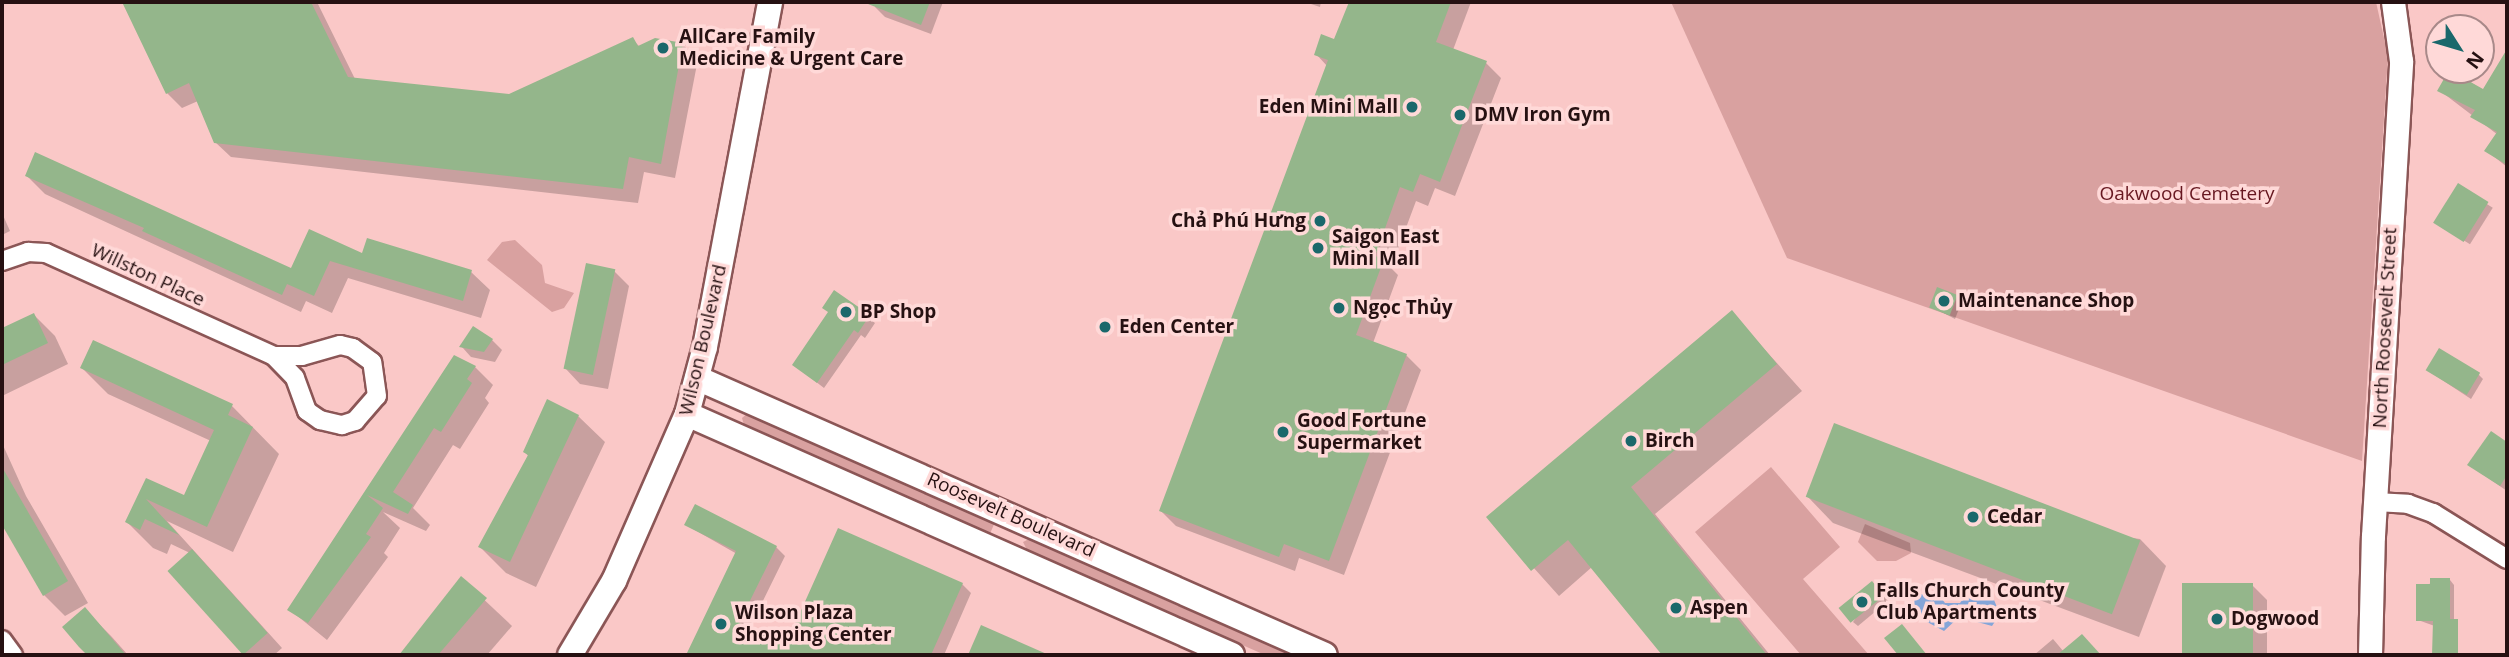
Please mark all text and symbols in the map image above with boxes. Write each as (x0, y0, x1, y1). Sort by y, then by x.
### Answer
north arrow (2425, 14, 2495, 84)
place label: AllCare Family Medicine & Urgent Care (679, 26, 903, 70)
marker: AllCare Family Medicine & Urgent Care (653, 38, 673, 58)
text: N (2460, 46, 2490, 74)
place label: Eden Mini Mall (1259, 96, 1398, 118)
marker: Eden Mini Mall (1404, 99, 1420, 115)
place label: DMV Iron Gym (1474, 104, 1611, 126)
marker: DMV Iron Gym (1452, 107, 1468, 123)
park label: Oakwood Cemetery (2099, 183, 2275, 205)
place label: Chả Phú Hưng (1171, 210, 1306, 232)
marker: Chả Phú Hưng (1312, 213, 1328, 229)
place label: Saigon East Mini Mall (1332, 226, 1439, 270)
street label: North Roosevelt Street (2368, 227, 2402, 429)
street label: Willston Place (88, 239, 208, 311)
marker: Saigon East Mini Mall (1310, 240, 1326, 256)
street label: Wilson Boulevard (675, 262, 731, 418)
place label: Maintenance Shop (1958, 290, 2134, 312)
marker: Maintenance Shop (1936, 293, 1952, 309)
place label: Ngọc Thủy (1353, 297, 1452, 319)
marker: Ngọc Thủy (1331, 300, 1347, 316)
place label: BP Shop (860, 301, 936, 323)
marker: BP Shop (838, 304, 854, 320)
place label: Eden Center (1119, 316, 1234, 338)
marker: Eden Center (1097, 319, 1113, 335)
place label: Good Fortune Supermarket (1297, 410, 1427, 454)
marker: Good Fortune Supermarket (1275, 424, 1291, 440)
place label: Birch (1645, 430, 1694, 452)
marker: Birch (1623, 433, 1639, 449)
street label: Roosevelt Boulevard (924, 468, 1098, 562)
place label: Cedar (1987, 506, 2042, 528)
marker: Cedar (1965, 509, 1981, 525)
place label: Falls Church County Club Apartments (1876, 580, 2065, 624)
marker: Falls Church County Club Apartments (1854, 594, 1870, 610)
place label: Aspen (1690, 597, 1748, 619)
marker: Aspen (1668, 600, 1684, 616)
place label: Wilson Plaza Shopping Center (735, 602, 892, 646)
place label: Dogwood (2231, 608, 2319, 630)
marker: Dogwood (2209, 611, 2225, 627)
marker: Wilson Plaza Shopping Center (713, 616, 729, 632)

